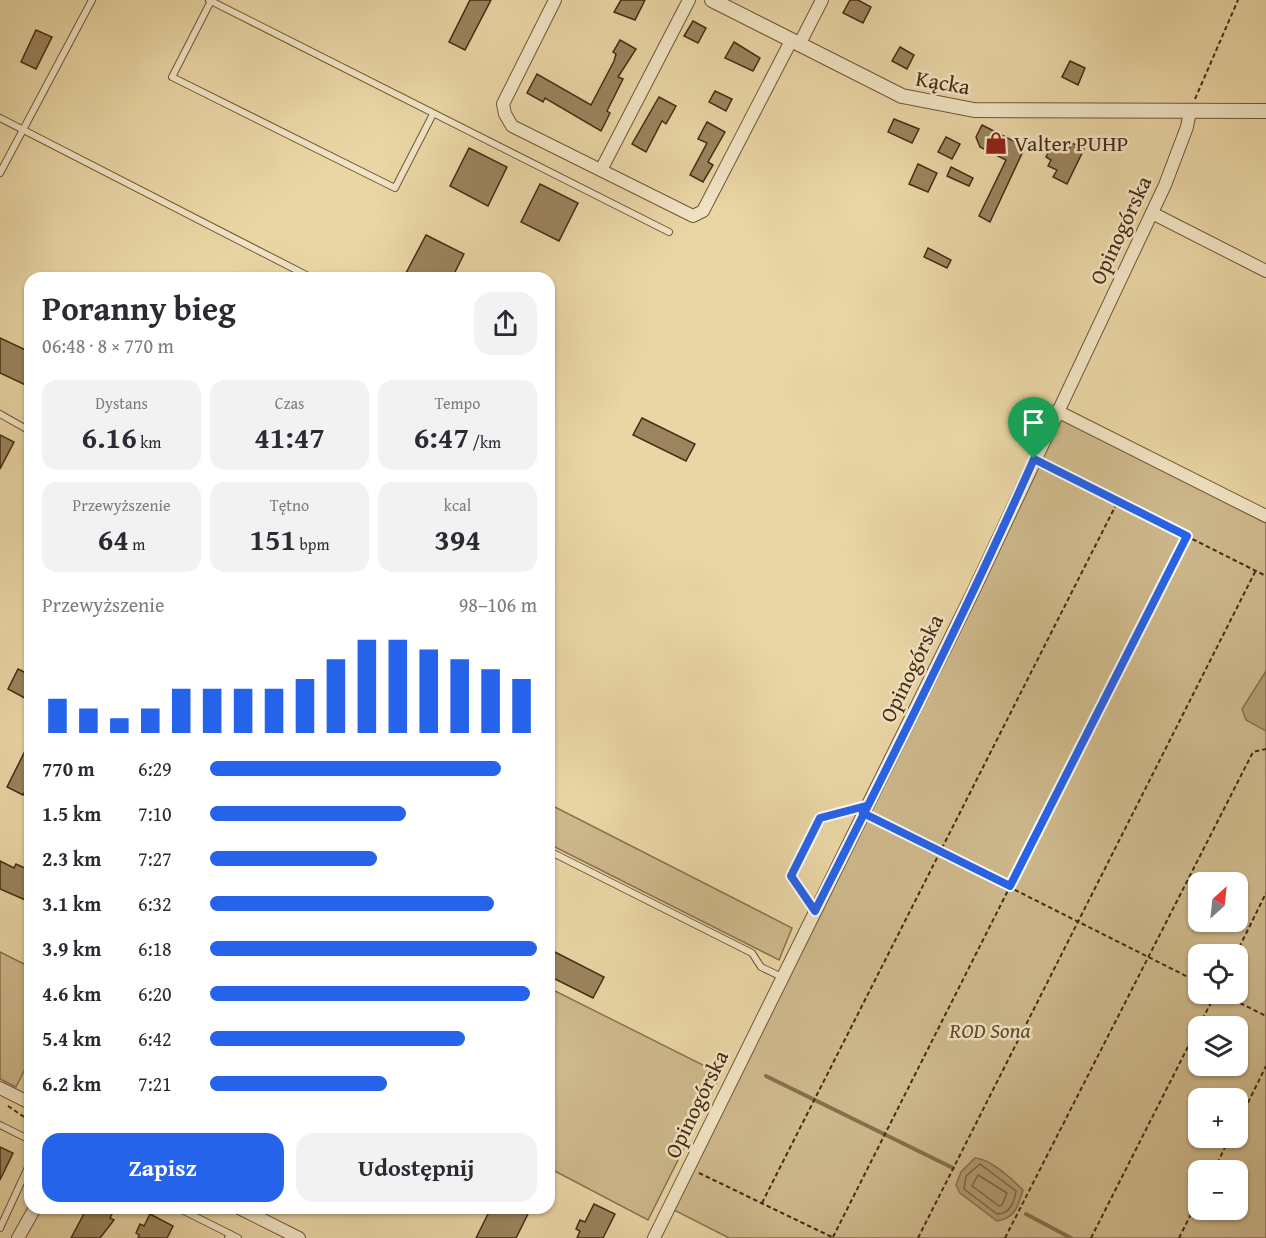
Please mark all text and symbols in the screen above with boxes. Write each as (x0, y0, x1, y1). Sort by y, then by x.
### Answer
street label: Kącka (913, 62, 973, 103)
place label: Valter PUHP (1014, 127, 1128, 159)
shop icon: Valter PUHP (983, 130, 1009, 156)
street label: Opinogórska (1081, 170, 1159, 290)
text: Poranny bieg (42, 284, 236, 332)
button: share (474, 292, 537, 355)
text: 06:48 · 8 × 770 m (42, 331, 174, 360)
text: Dystans (95, 391, 148, 415)
text: Czas (275, 391, 304, 415)
text: Tempo (435, 391, 480, 415)
pin (1008, 397, 1059, 459)
icon: arrive (1017, 406, 1050, 439)
text: 6.16 (82, 415, 137, 459)
text: 41:47 (254, 415, 325, 459)
text: 6:47 (414, 415, 469, 459)
text: km (137, 430, 161, 454)
text: /km (469, 430, 501, 454)
text: Przewyższenie (73, 493, 170, 517)
text: Tętno (270, 493, 309, 517)
text: kcal (444, 493, 471, 517)
text: 64 (98, 517, 129, 561)
text: 151 (249, 517, 296, 561)
text: 394 (434, 517, 481, 561)
text: m (129, 532, 145, 556)
text: bpm (296, 532, 330, 556)
text: Przewyższenie (42, 590, 164, 619)
text: 98–106 m (459, 590, 537, 619)
street label: Opinogórska (871, 608, 951, 727)
text: 770 m (42, 754, 95, 783)
text: 6:29 (138, 754, 172, 783)
text: 1.5 km (42, 799, 101, 828)
text: 7:10 (138, 799, 172, 828)
text: 2.3 km (42, 844, 101, 873)
text: 7:27 (138, 844, 172, 873)
north arrow (1188, 872, 1248, 932)
map controls (1188, 872, 1248, 1220)
text: 3.1 km (42, 889, 101, 918)
text: 6:32 (138, 889, 172, 918)
text: 3.9 km (42, 934, 101, 963)
text: 6:18 (138, 934, 172, 963)
button: locate (1188, 944, 1248, 1004)
text: 4.6 km (42, 979, 101, 1008)
text: 6:20 (138, 979, 172, 1008)
park label: ROD Sona (948, 1014, 1031, 1046)
button: layers (1188, 1016, 1248, 1076)
text: 5.4 km (42, 1024, 101, 1053)
text: 6:42 (138, 1024, 172, 1053)
street label: Opinogórska (656, 1044, 736, 1163)
text: 6.2 km (42, 1069, 101, 1098)
text: 7:21 (138, 1069, 172, 1098)
button: + (1188, 1088, 1248, 1148)
button: Zapisz (42, 1133, 284, 1202)
button: Udostępnij (296, 1133, 537, 1202)
button: − (1188, 1160, 1248, 1220)

